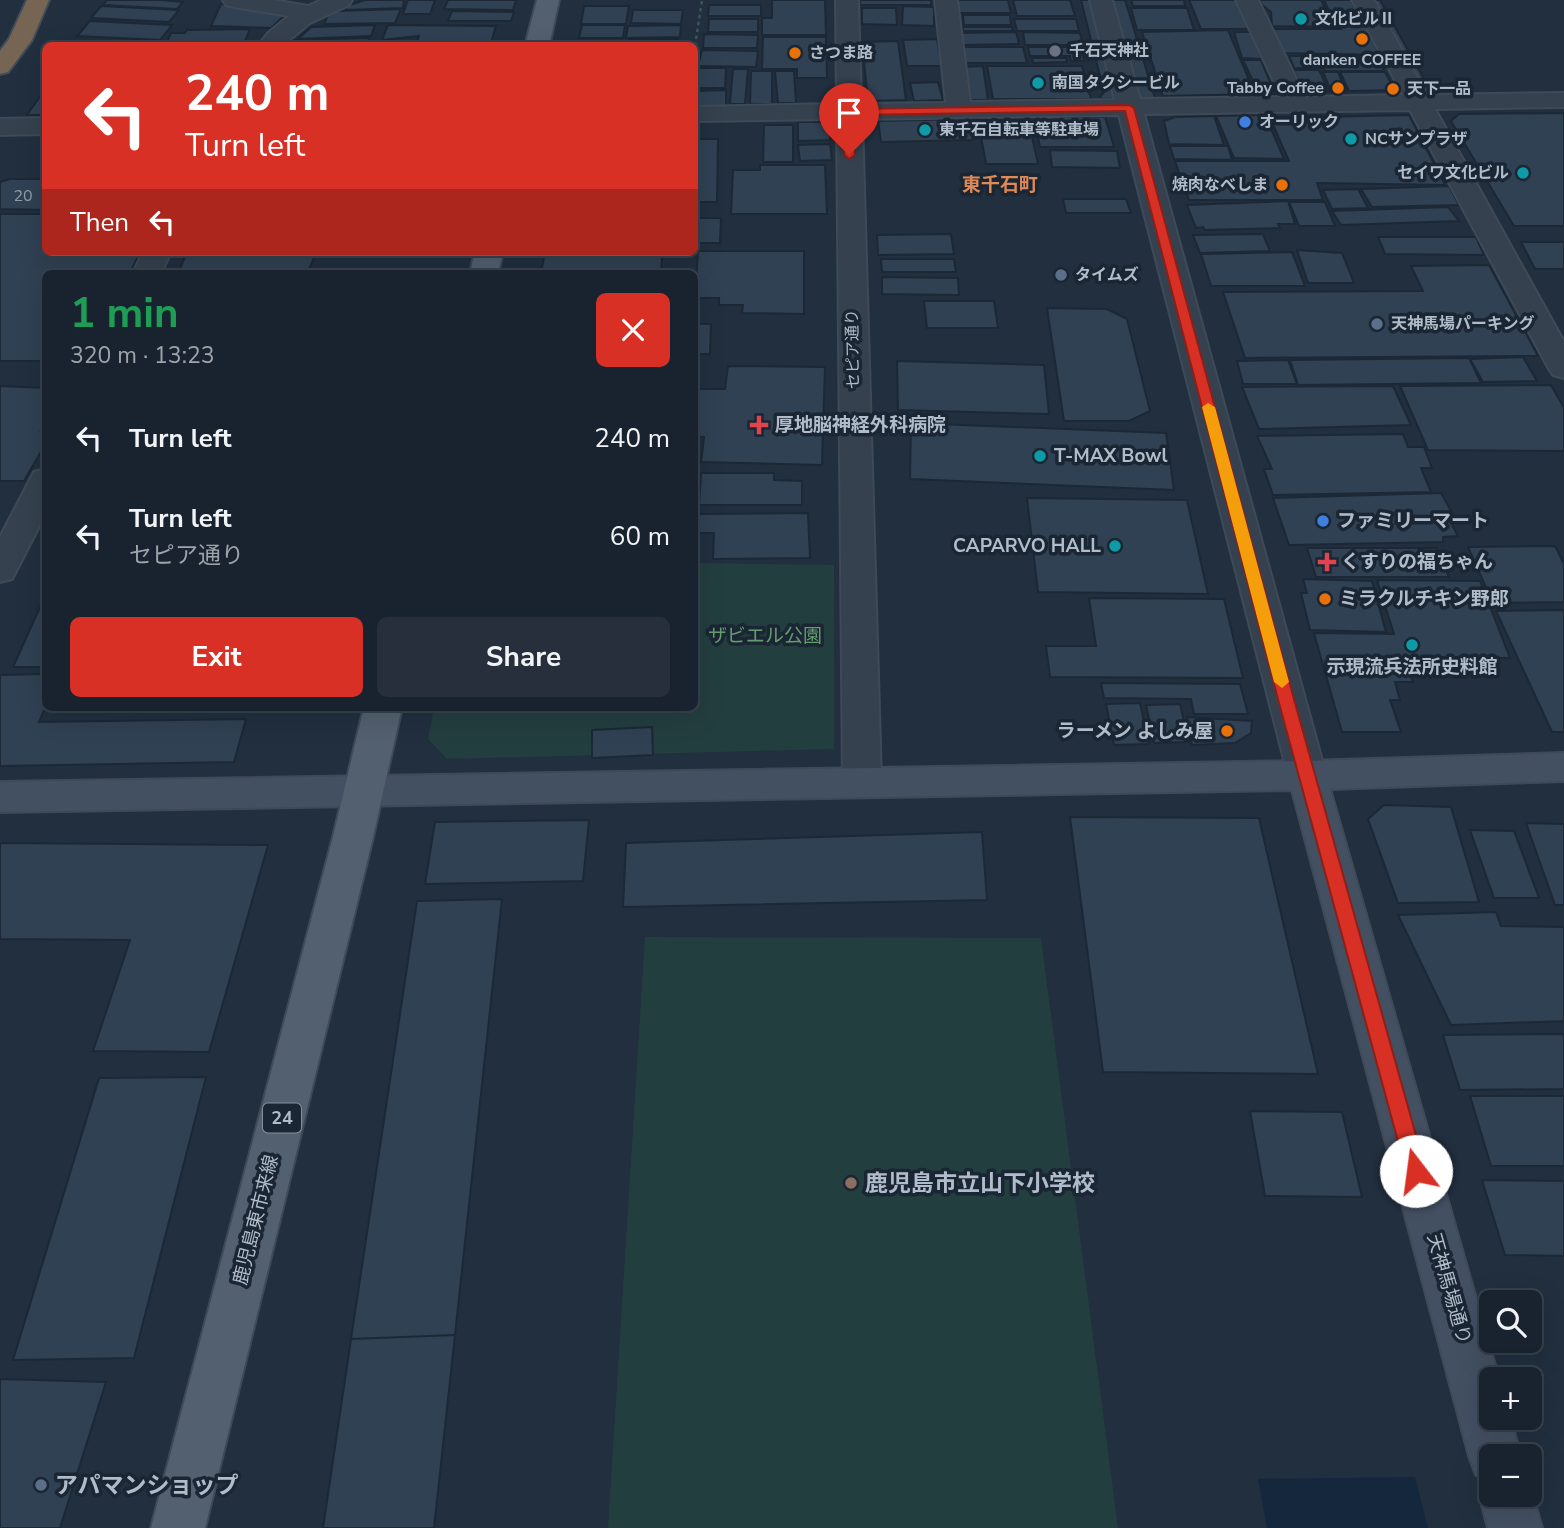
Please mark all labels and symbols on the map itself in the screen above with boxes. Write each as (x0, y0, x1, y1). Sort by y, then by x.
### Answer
place label: 文化ビルⅡ (1315, 8, 1395, 30)
marker: 文化ビルⅡ (1293, 11, 1309, 27)
marker: danken COFFEE (1354, 31, 1370, 47)
place label: 千石天神社 (1069, 40, 1149, 62)
place label: さつま路 (809, 42, 873, 64)
marker: 千石天神社 (1047, 43, 1063, 59)
marker: さつま路 (787, 45, 803, 61)
place label: danken COFFEE (1303, 49, 1421, 71)
place label: 南国タクシービル (1052, 72, 1180, 94)
marker: 南国タクシービル (1030, 75, 1046, 91)
place label: Tabby Coffee (1227, 77, 1324, 99)
place label: 天下一品 (1407, 78, 1471, 100)
marker: Tabby Coffee (1330, 80, 1346, 96)
marker: 天下一品 (1385, 81, 1401, 97)
pin (819, 83, 879, 155)
place label: オーリック (1259, 111, 1339, 133)
marker: オーリック (1237, 114, 1253, 130)
place label: 東千石自転車等駐車場 (939, 119, 1099, 141)
marker: 東千石自転車等駐車場 (917, 122, 933, 138)
place label: NCサンプラザ (1365, 128, 1467, 150)
marker: NCサンプラザ (1343, 131, 1359, 147)
place label: セイワ文化ビル (1397, 162, 1509, 184)
marker: セイワ文化ビル (1515, 165, 1531, 181)
district label: 東千石町 (962, 172, 1038, 198)
place label: 焼肉なべしま (1172, 174, 1268, 196)
marker: 焼肉なべしま (1274, 177, 1290, 193)
house number: 20 (13, 185, 33, 207)
place label: タイムズ (1075, 264, 1139, 286)
marker: タイムズ (1053, 267, 1069, 283)
street label: セピア通り (841, 309, 865, 389)
place label: 天神馬場パーキング (1391, 313, 1535, 335)
marker: 天神馬場パーキング (1369, 316, 1385, 332)
place label: 厚地脳神経外科病院 (775, 412, 946, 438)
marker: 厚地脳神経外科病院 (749, 415, 769, 435)
place label: T-MAX Bowl (1054, 443, 1167, 469)
marker: T-MAX Bowl (1032, 448, 1048, 464)
place label: ファミリーマート (1337, 508, 1489, 534)
marker: ファミリーマート (1315, 513, 1331, 529)
place label: CAPARVO HALL (953, 533, 1101, 559)
marker: CAPARVO HALL (1107, 538, 1123, 554)
place label: くすりの福ちゃん (1341, 549, 1493, 575)
marker: くすりの福ちゃん (1319, 554, 1335, 570)
place label: ミラクルチキン野郎 (1339, 586, 1509, 612)
marker: ミラクルチキン野郎 (1317, 591, 1333, 607)
park label: ザビエル公園 (708, 623, 822, 649)
marker: 示現流兵法所史料館 (1404, 637, 1420, 653)
place label: 示現流兵法所史料館 (1326, 654, 1498, 680)
place label: ラーメン よしみ屋 (1057, 718, 1213, 744)
marker: ラーメン よしみ屋 (1219, 723, 1235, 739)
road number: 24 (263, 1104, 301, 1133)
position arrow (1379, 1134, 1453, 1208)
street label: 鹿児島東市来線 (227, 1152, 285, 1288)
place label: 鹿児島市立山下小学校 (865, 1168, 1095, 1199)
marker: 鹿児島市立山下小学校 (843, 1175, 859, 1191)
street label: 天神馬場通り (1421, 1231, 1477, 1347)
place label: アパマンショップ (55, 1470, 239, 1501)
marker: アパマンショップ (33, 1477, 49, 1493)

